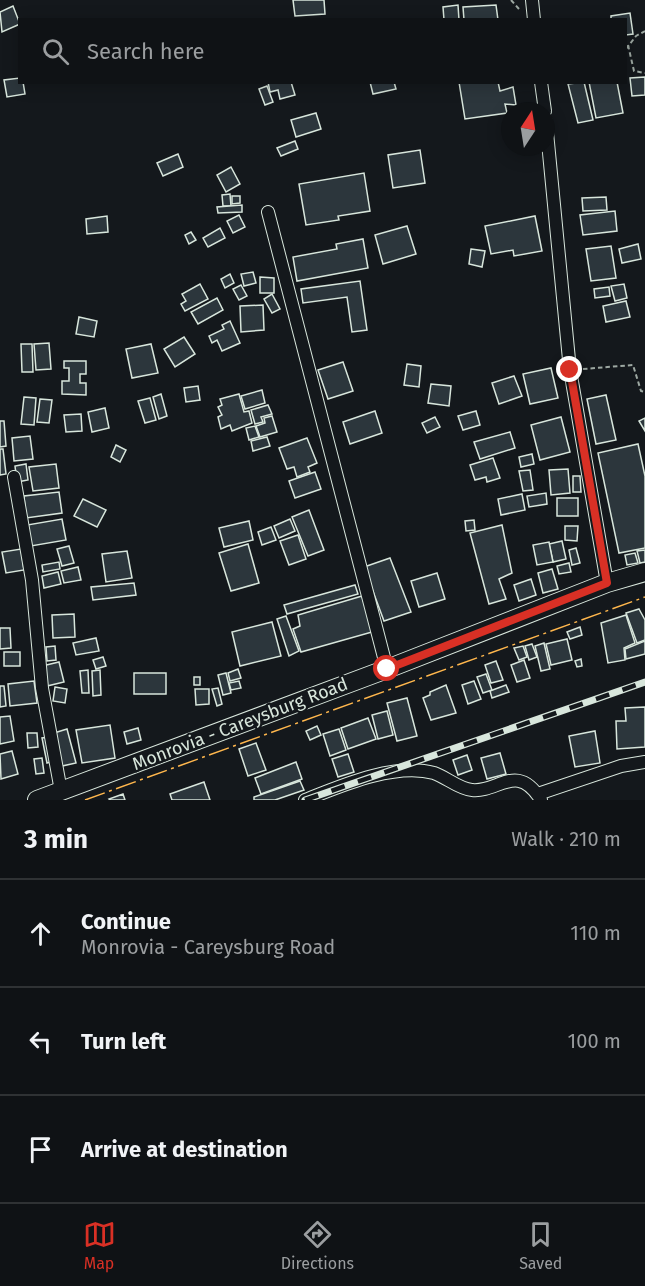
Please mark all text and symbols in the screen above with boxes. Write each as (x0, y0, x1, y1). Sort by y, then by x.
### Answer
search box (18, 18, 627, 84)
icon: search (39, 35, 72, 68)
text: Search here (87, 38, 205, 65)
north arrow (501, 102, 555, 156)
route end (556, 356, 582, 382)
route start (373, 655, 399, 681)
street label: Monrovia - Careysburg Road (129, 673, 351, 775)
text: 3 min (24, 824, 88, 855)
text: Walk · 210 m (511, 827, 621, 851)
text: Continue (81, 908, 171, 935)
icon: ahead (24, 917, 57, 950)
text: 110 m (570, 921, 621, 945)
text: Monrovia - Careysburg Road (81, 935, 335, 959)
icon: left (24, 1025, 57, 1058)
text: Turn left (81, 1028, 166, 1055)
text: 100 m (568, 1029, 621, 1053)
icon: arrive (24, 1133, 57, 1166)
text: Arrive at destination (81, 1136, 288, 1163)
tab: Map (83, 1218, 116, 1273)
tab: Directions (281, 1218, 354, 1273)
tab: Saved (519, 1218, 562, 1273)

